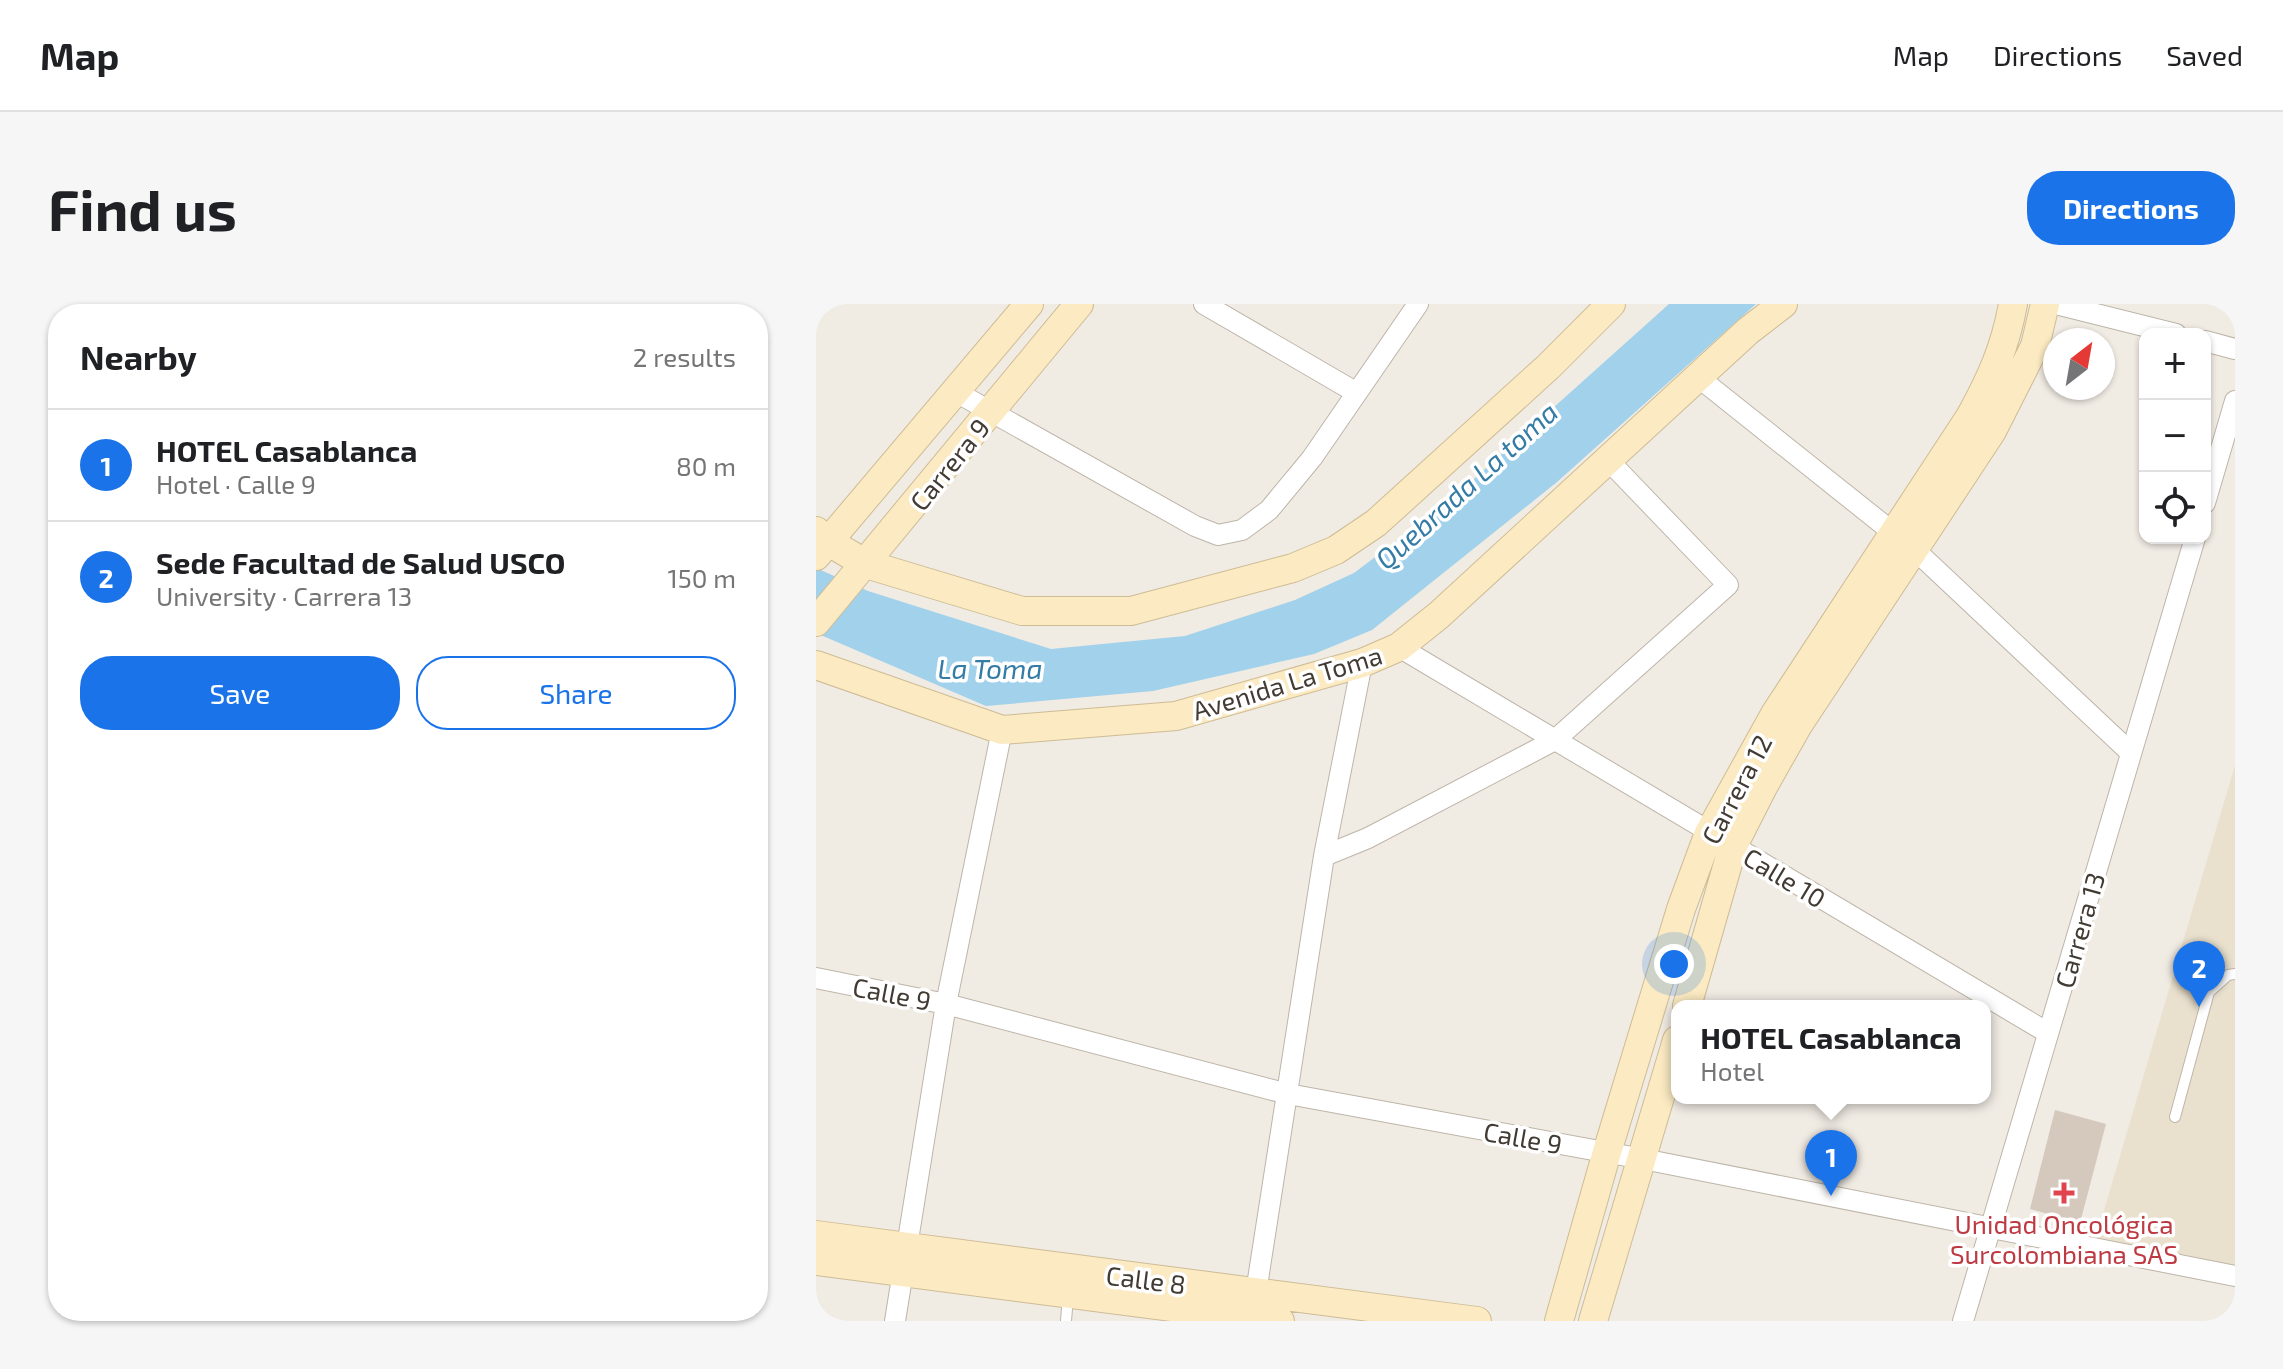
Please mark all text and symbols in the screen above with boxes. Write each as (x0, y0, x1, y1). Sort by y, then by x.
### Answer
text: Map (40, 32, 119, 78)
text: Map (1893, 38, 1949, 72)
text: Directions (1993, 38, 2122, 72)
text: Saved (2166, 38, 2243, 72)
button: Directions (2027, 171, 2235, 245)
text: Find us (48, 175, 237, 242)
north arrow (2043, 328, 2115, 400)
map controls (2139, 328, 2211, 544)
button: + (2139, 328, 2211, 400)
text: Nearby (80, 336, 197, 377)
text: 2 results (633, 341, 736, 372)
water label: Quebrada La toma (1368, 394, 1564, 576)
button: − (2139, 400, 2211, 472)
street label: Carrera 9 (903, 412, 995, 516)
text: HOTEL Casablanca (156, 432, 417, 468)
text: 1 (100, 450, 112, 481)
text: 80 m (676, 450, 736, 481)
text: Hotel · Calle 9 (156, 468, 316, 499)
button: locate (2139, 472, 2211, 544)
text: Sede Facultad de Salud USCO (156, 544, 565, 580)
text: 2 (98, 562, 114, 593)
text: 150 m (667, 562, 736, 593)
text: University · Carrera 13 (156, 580, 412, 611)
street label: Avenida La Toma (1188, 638, 1386, 726)
water label: La Toma (937, 651, 1043, 685)
button: Save (80, 656, 400, 730)
button: Share (416, 656, 736, 730)
street label: Carrera 12 (1694, 729, 1778, 849)
street label: Calle 10 (1738, 840, 1832, 914)
street label: Carrera 13 (2048, 869, 2110, 991)
pin: 2 (2173, 941, 2225, 1007)
your location (1654, 944, 1694, 984)
street label: Calle 9 (850, 970, 934, 1016)
popup (1671, 1000, 1991, 1104)
text: HOTEL Casablanca (1700, 1019, 1962, 1055)
text: Hotel (1700, 1055, 1764, 1086)
street label: Calle 9 (1481, 1115, 1565, 1159)
pin: 1 (1805, 1130, 1857, 1196)
marker: Unidad Oncológica Surcolombiana SAS (2053, 1182, 2075, 1204)
place label: Unidad Oncológica Surcolombiana SAS (1950, 1208, 2178, 1269)
street label: Calle 8 (1104, 1259, 1188, 1299)

